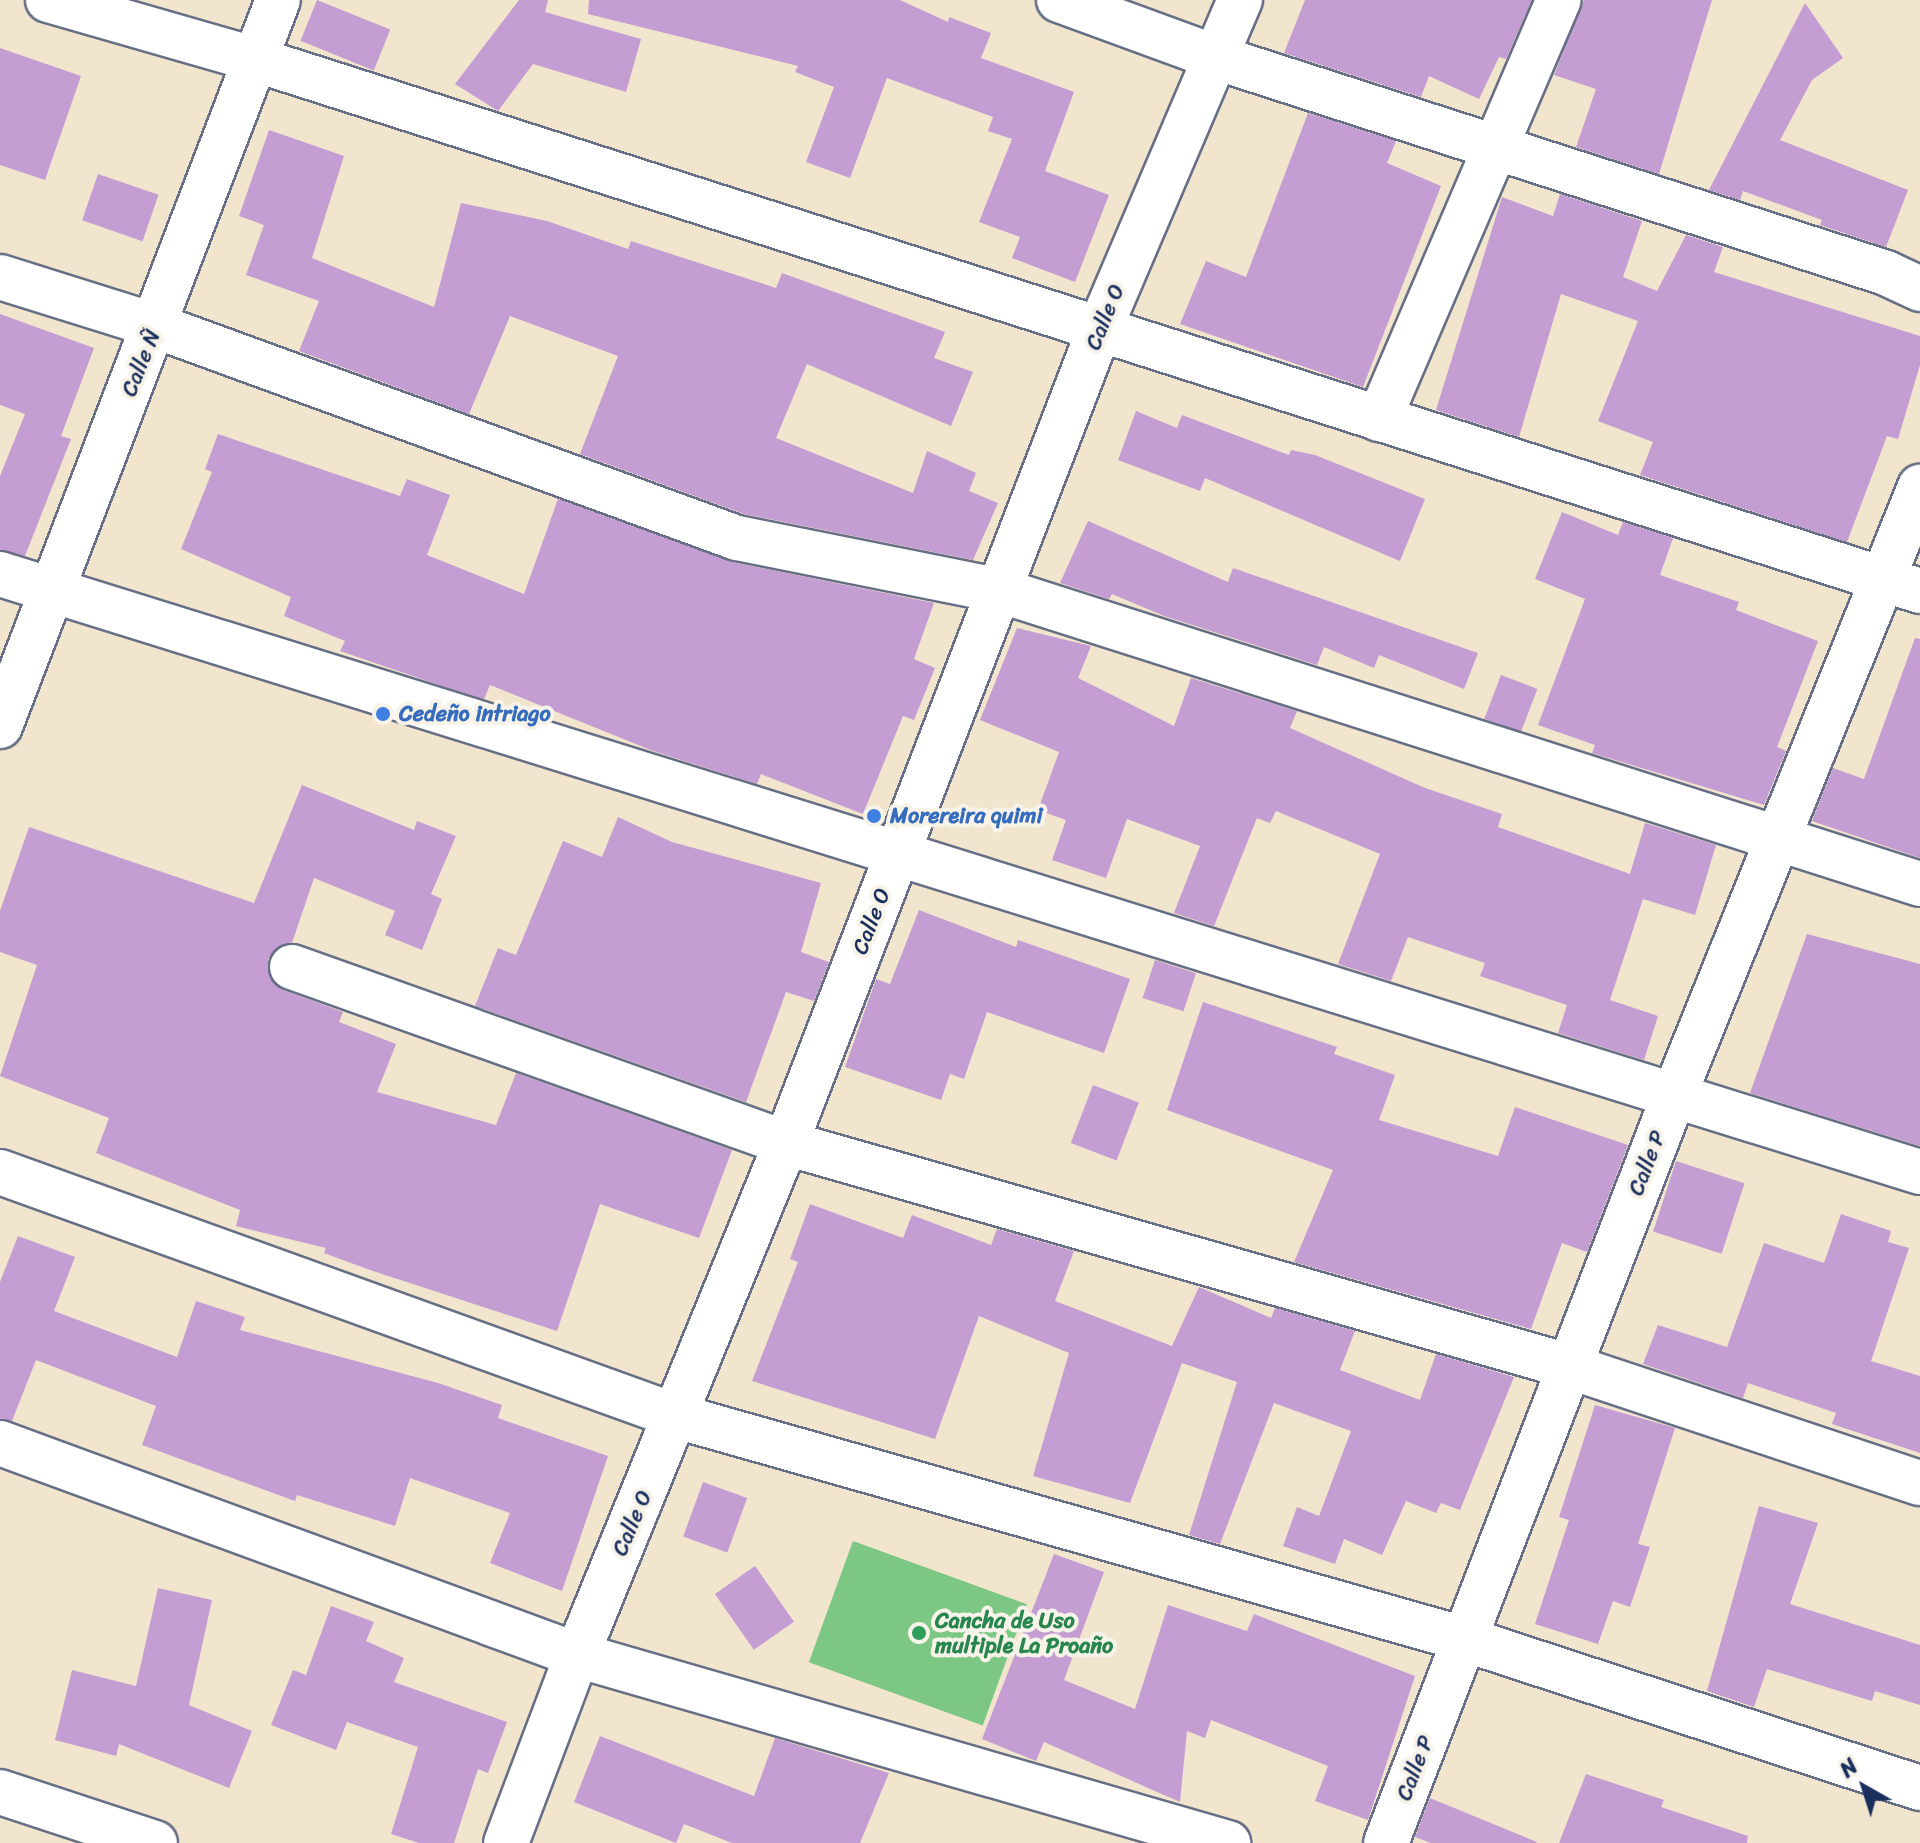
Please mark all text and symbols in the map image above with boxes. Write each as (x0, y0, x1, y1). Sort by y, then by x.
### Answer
street label: Calle O (1080, 280, 1130, 354)
street label: Calle Ñ (116, 326, 166, 400)
place label: Cedeño intriago (399, 701, 551, 727)
marker: Cedeño intriago (374, 705, 392, 723)
place label: Morereira quimi (890, 803, 1042, 829)
marker: Morereira quimi (865, 807, 883, 825)
street label: Calle O (846, 884, 896, 958)
street label: Calle P (1623, 1127, 1671, 1199)
street label: Calle O (606, 1486, 658, 1560)
place label: Cancha de Uso multiple La Proaño (935, 1607, 1113, 1658)
marker: Cancha de Uso multiple La Proaño (910, 1624, 928, 1642)
street label: Calle P (1391, 1732, 1439, 1804)
north arrow (1824, 1747, 1904, 1827)
text: N (1830, 1748, 1867, 1788)

